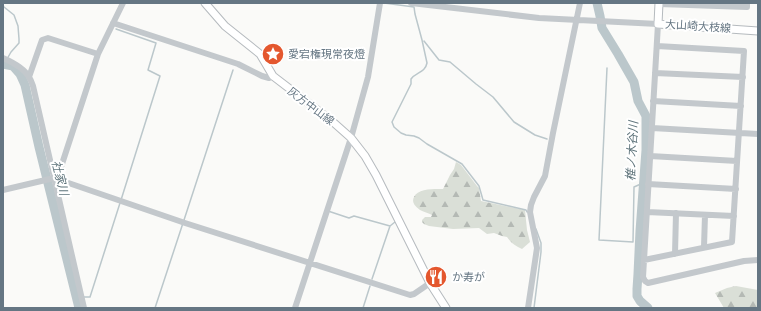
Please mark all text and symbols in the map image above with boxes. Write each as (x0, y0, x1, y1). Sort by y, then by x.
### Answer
street label: 大山崎大枝線 (665, 16, 731, 35)
place icon: 愛宕権現常夜燈 (260, 41, 286, 67)
place label: 愛宕権現常夜燈 (288, 46, 365, 61)
street label: 灰方中山線 (285, 83, 338, 128)
water label: 椎ノ木谷川 (621, 119, 642, 181)
water label: 社家川 (48, 158, 74, 199)
restaurant icon: か寿が (423, 264, 449, 290)
place label: か寿が (452, 269, 485, 284)

